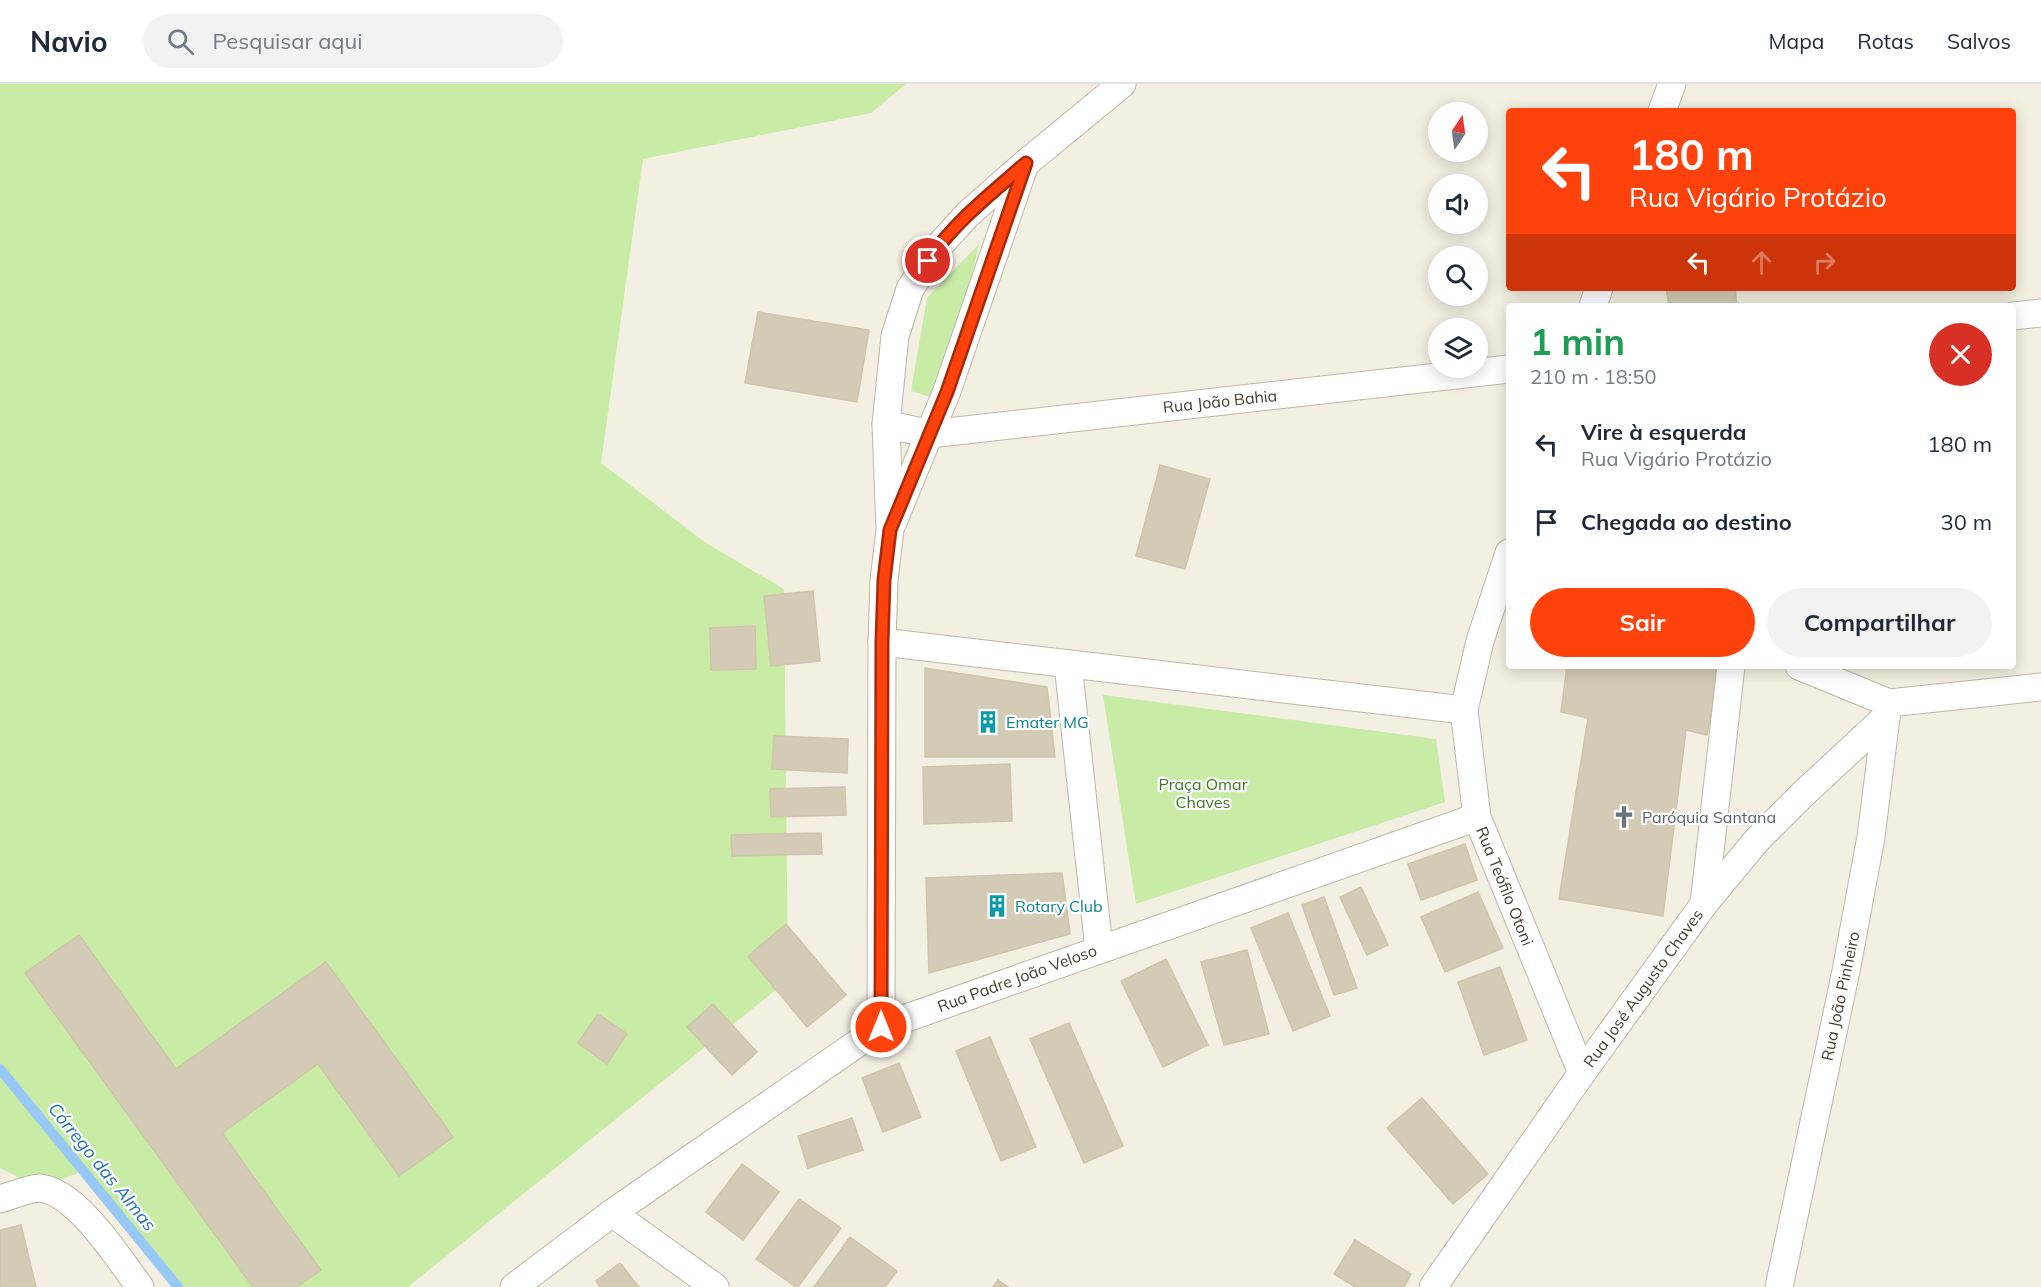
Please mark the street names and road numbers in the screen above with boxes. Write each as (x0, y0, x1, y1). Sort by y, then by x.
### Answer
street label: Rua João Bahia (1162, 385, 1278, 417)
street label: Rua Teófilo Otoni (1472, 823, 1538, 949)
street label: Rua José Augusto Chaves (1579, 905, 1707, 1071)
street label: Rua João Pinheiro (1817, 929, 1863, 1063)
street label: Rua Padre João Veloso (935, 940, 1099, 1016)

